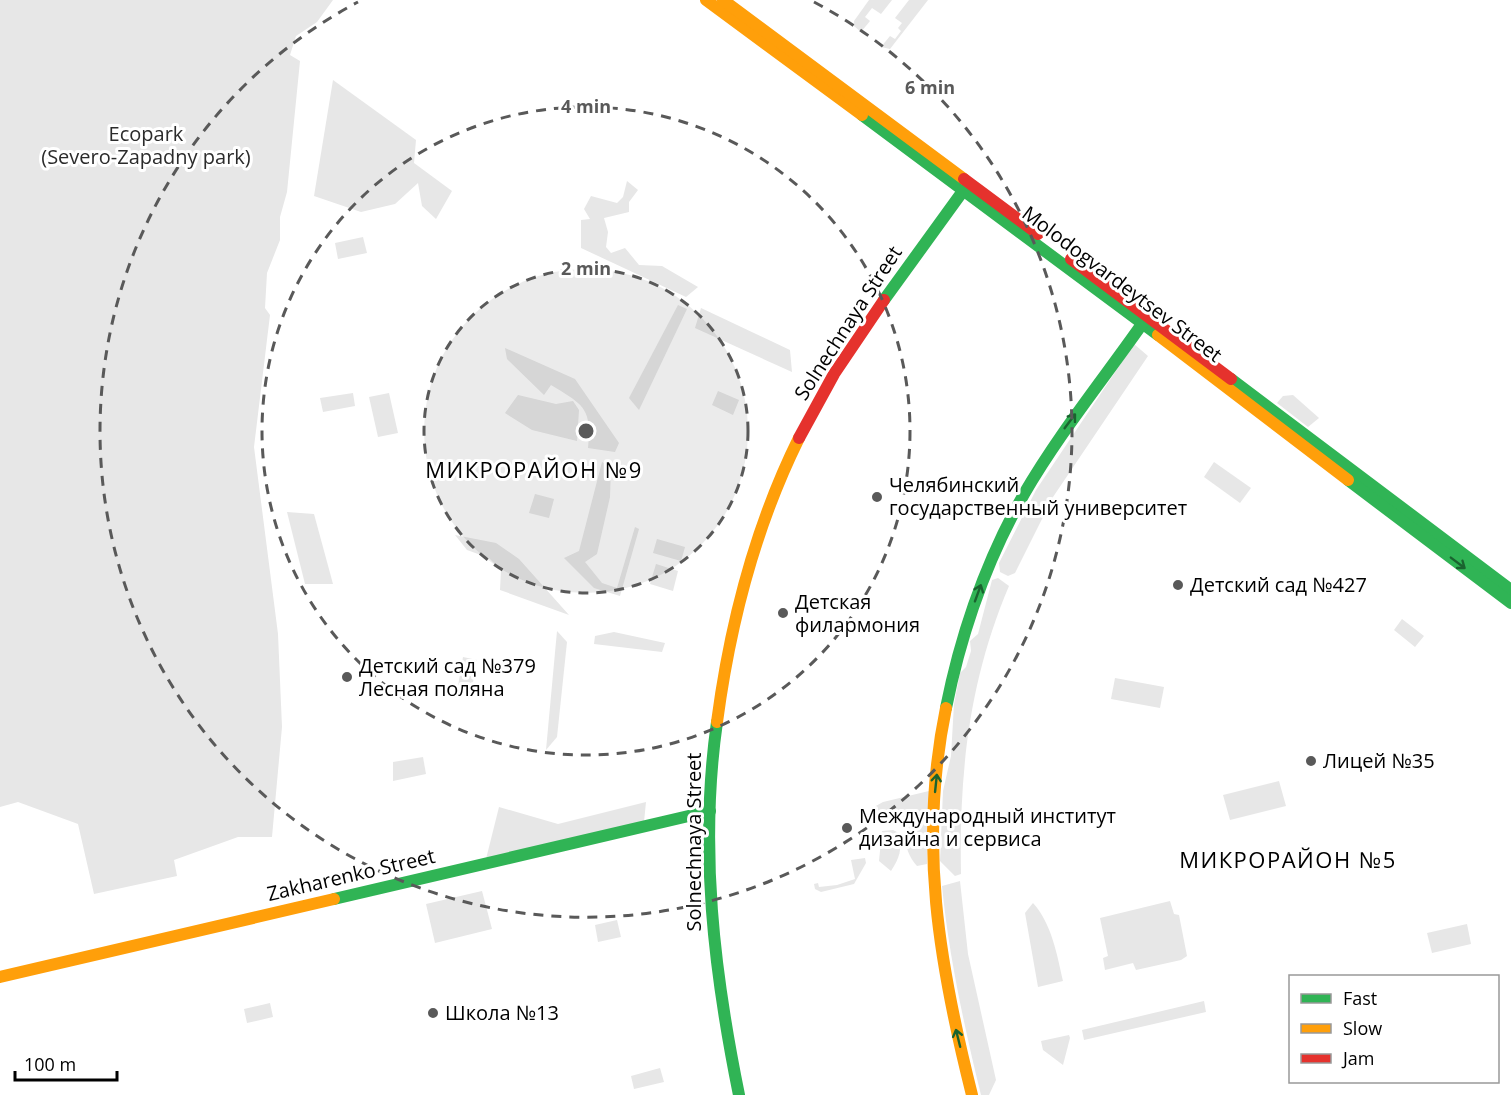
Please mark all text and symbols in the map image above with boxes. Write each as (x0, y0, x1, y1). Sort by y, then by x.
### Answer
text: 6 min (905, 75, 955, 99)
text: 4 min (561, 94, 611, 118)
park label: Ecopark (Severo-Zapadny park) (41, 120, 251, 170)
street label: Molodogvardeytsev Street (1017, 199, 1228, 368)
street label: Solnechnaya Street (788, 240, 908, 405)
text: 2 min (561, 256, 611, 280)
one-way arrow (1064, 414, 1076, 430)
centre of rings (576, 421, 596, 441)
district label: МИКРОРАЙОН №9 (425, 454, 643, 484)
place label: Челябинский государственный университет (889, 471, 1187, 521)
marker: Челябинский государственный университет (870, 490, 884, 504)
one-way arrow (1449, 556, 1465, 569)
place label: Детский сад №427 (1190, 571, 1367, 598)
marker: Детский сад №427 (1171, 578, 1185, 592)
one-way arrow (974, 584, 985, 603)
place label: Детская филармония (795, 588, 920, 638)
marker: Детская филармония (776, 606, 790, 620)
place label: Детский сад №379 Лесная поляна (359, 652, 536, 702)
marker: Детский сад №379 Лесная поляна (340, 670, 354, 684)
place label: Лицей №35 (1323, 747, 1435, 774)
street label: Solnechnaya Street (680, 753, 707, 931)
marker: Лицей №35 (1304, 754, 1318, 768)
one-way arrow (931, 773, 942, 793)
place label: Международный институт дизайна и сервиса (859, 802, 1116, 852)
marker: Международный институт дизайна и сервиса (840, 821, 854, 835)
street label: Zakharenko Street (264, 842, 438, 907)
district label: МИКРОРАЙОН №5 (1179, 844, 1397, 874)
legend (1289, 975, 1499, 1083)
text: Fast (1343, 986, 1377, 1010)
place label: Школа №13 (445, 999, 559, 1026)
marker: Школа №13 (426, 1006, 440, 1020)
text: Slow (1343, 1016, 1382, 1040)
one-way arrow (951, 1029, 963, 1048)
scale bar (15, 1044, 117, 1082)
text: Jam (1341, 1046, 1375, 1070)
text: 100 m (24, 1052, 76, 1076)

